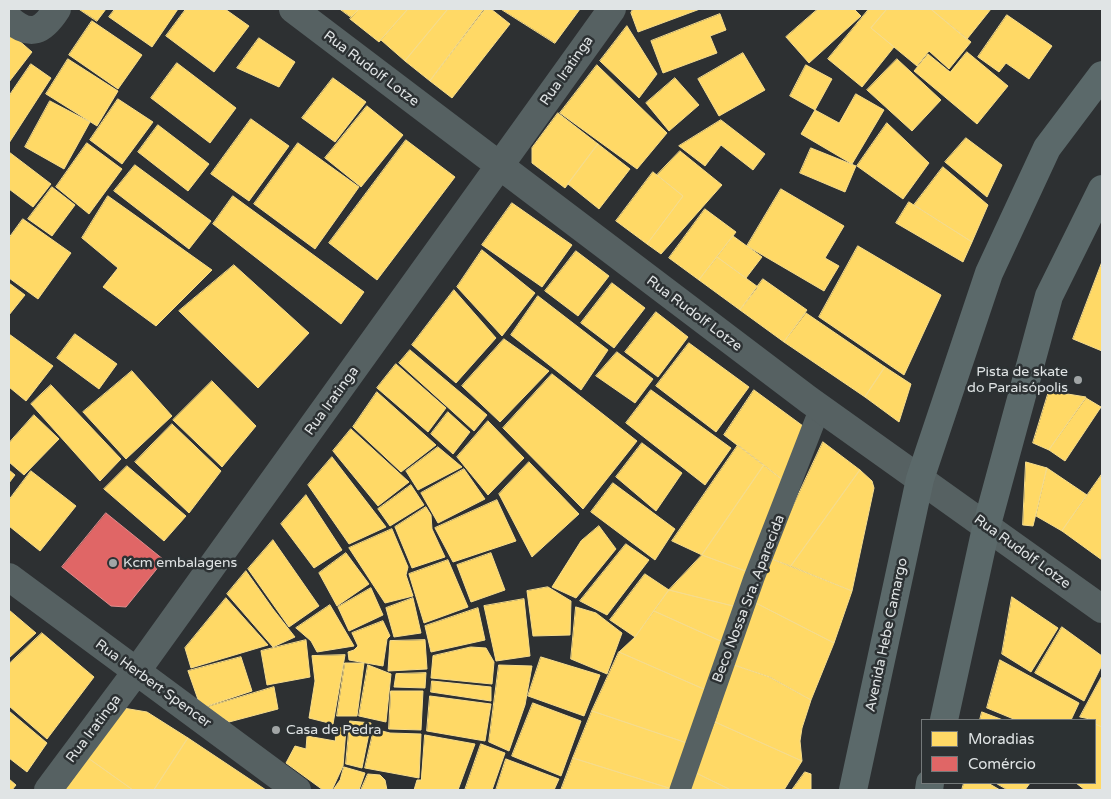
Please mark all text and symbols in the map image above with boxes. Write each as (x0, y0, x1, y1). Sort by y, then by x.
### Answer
street label: Rua Rudolf Lotze (320, 28, 422, 110)
street label: Rua Iratinga (537, 33, 597, 109)
street label: Rua Rudolf Lotze (643, 273, 745, 355)
street label: Rua Iratinga (301, 363, 363, 439)
place label: Pista de skate do Paraisópolis (967, 364, 1068, 397)
marker: Pista de skate do Paraisópolis (1072, 374, 1084, 386)
street label: Rua Rudolf Lotze (971, 511, 1073, 593)
street label: Beco Nossa Sra. Aparecida (709, 513, 789, 685)
place label: Kcm embalagens (123, 555, 237, 571)
street label: Avenida Hebe Camargo (862, 556, 912, 714)
marker: Kcm embalagens (107, 557, 119, 569)
street label: Rua Herbert Spencer (92, 636, 214, 732)
street label: Rua Iratinga (63, 692, 125, 766)
legend (921, 719, 1096, 784)
place label: Casa de Pedra (286, 722, 381, 738)
marker: Casa de Pedra (270, 724, 282, 736)
text: Moradias (968, 730, 1034, 748)
text: Comércio (968, 755, 1036, 773)

